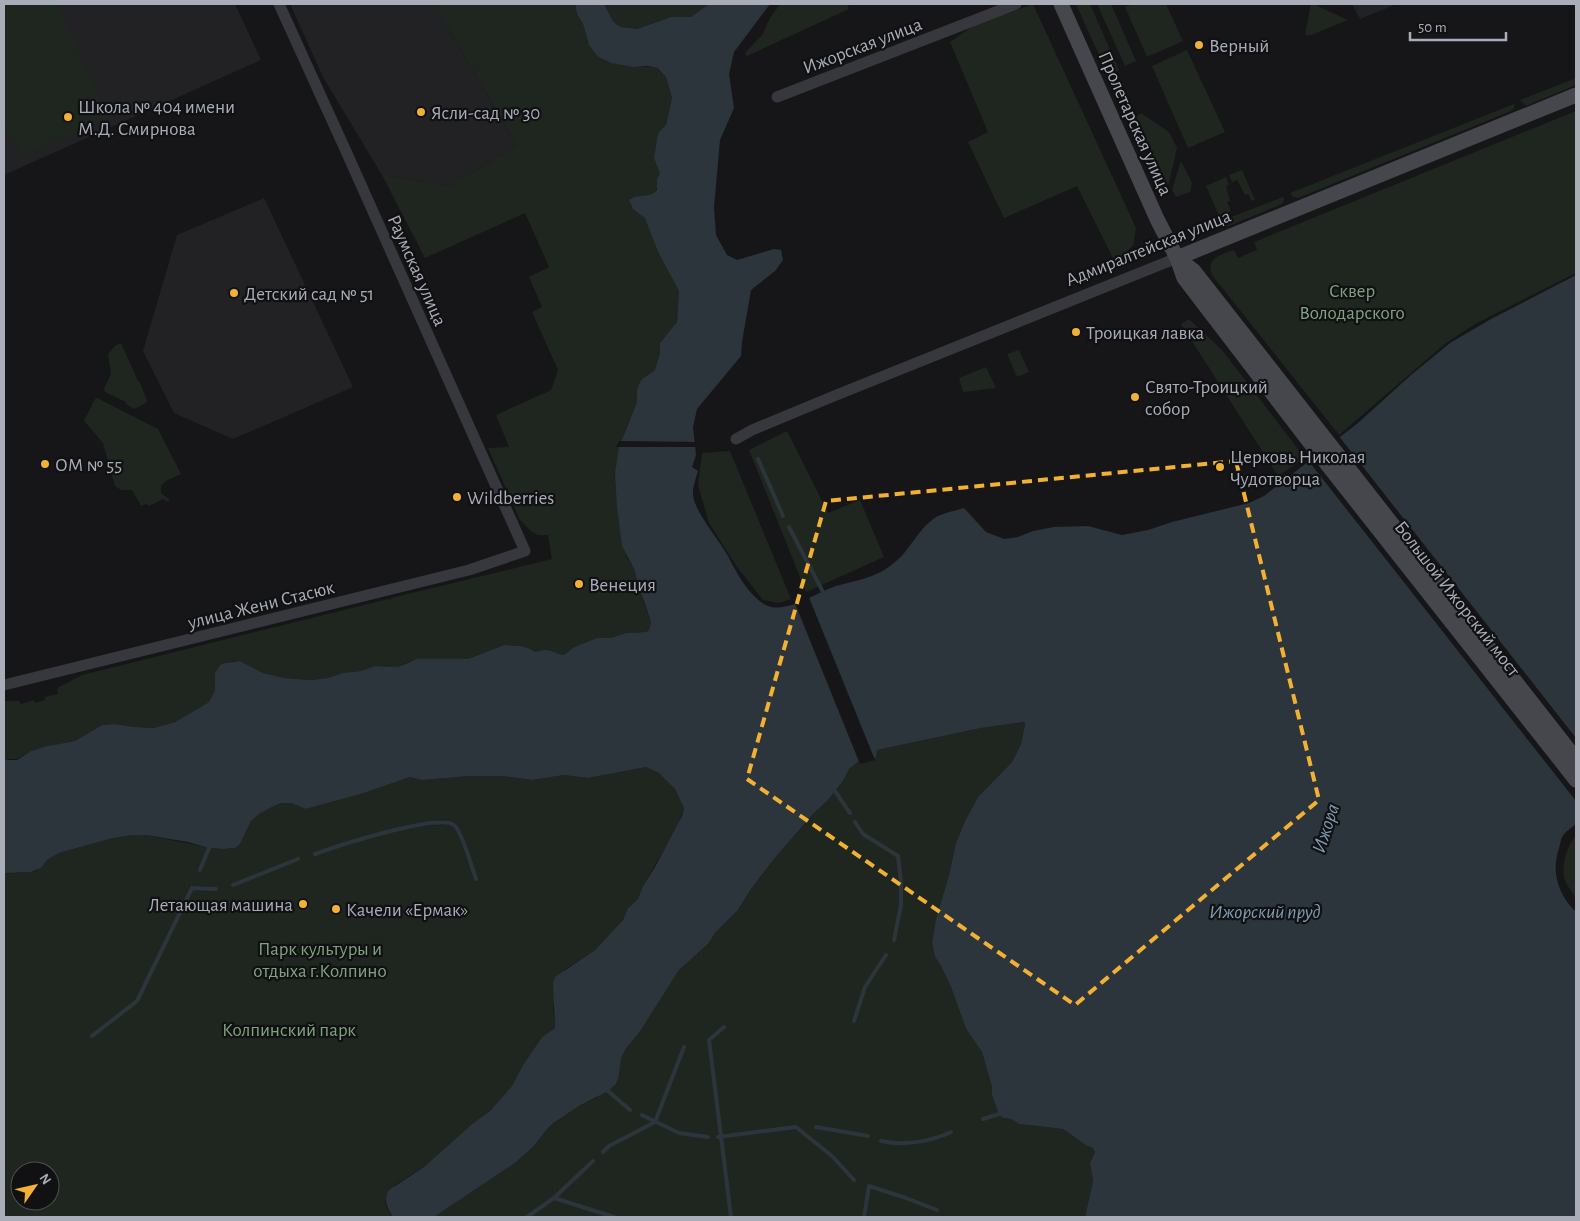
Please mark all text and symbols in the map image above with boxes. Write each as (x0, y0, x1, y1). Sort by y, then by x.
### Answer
scale bar (1410, 10, 1506, 42)
street label: Ижорская улица (800, 15, 925, 78)
text: 50 m (1418, 20, 1447, 35)
place label: Верный (1209, 37, 1269, 56)
marker: Верный (1193, 39, 1205, 51)
street label: Пролетарская улица (1094, 49, 1175, 199)
place label: Школа № 404 имени М.Д. Смирнова (78, 98, 235, 139)
place label: Ясли-сад № 30 (431, 104, 540, 123)
marker: Ясли-сад № 30 (415, 106, 427, 118)
marker: Школа № 404 имени М.Д. Смирнова (62, 111, 74, 123)
street label: Адмиралтейская улица (1063, 206, 1234, 290)
street label: Раумская улица (384, 212, 450, 329)
park label: Сквер Володарского (1299, 282, 1405, 323)
place label: Детский сад № 51 (244, 285, 374, 304)
marker: Детский сад № 51 (228, 287, 240, 299)
place label: Троицкая лавка (1086, 324, 1204, 343)
marker: Троицкая лавка (1070, 326, 1082, 338)
place label: Свято-Троицкий собор (1145, 378, 1268, 419)
marker: Свято-Троицкий собор (1129, 391, 1141, 403)
place label: Церковь Николая Чудотворца (1230, 448, 1366, 489)
place label: ОМ № 55 (55, 456, 122, 475)
marker: ОМ № 55 (39, 458, 51, 470)
marker: Церковь Николая Чудотворца (1214, 461, 1226, 473)
place label: Wildberries (467, 489, 554, 508)
marker: Wildberries (451, 491, 463, 503)
street label: Большой Ижорский мост (1391, 518, 1523, 680)
place label: Венеция (589, 576, 656, 595)
street label: улица Жени Стасюк (185, 578, 337, 633)
marker: Венеция (573, 578, 585, 590)
water label: Ижора (1309, 801, 1343, 855)
place label: Летающая машина (149, 896, 293, 915)
marker: Летающая машина (297, 898, 309, 910)
place label: Качели «Ермак» (346, 901, 468, 920)
water label: Ижорский пруд (1209, 902, 1321, 922)
marker: Качели «Ермак» (330, 903, 342, 915)
park label: Парк культуры и отдыха г.Колпино (253, 940, 387, 981)
park label: Колпинский парк (222, 1021, 356, 1040)
north arrow (10, 1161, 60, 1211)
text: N (36, 1171, 53, 1187)

